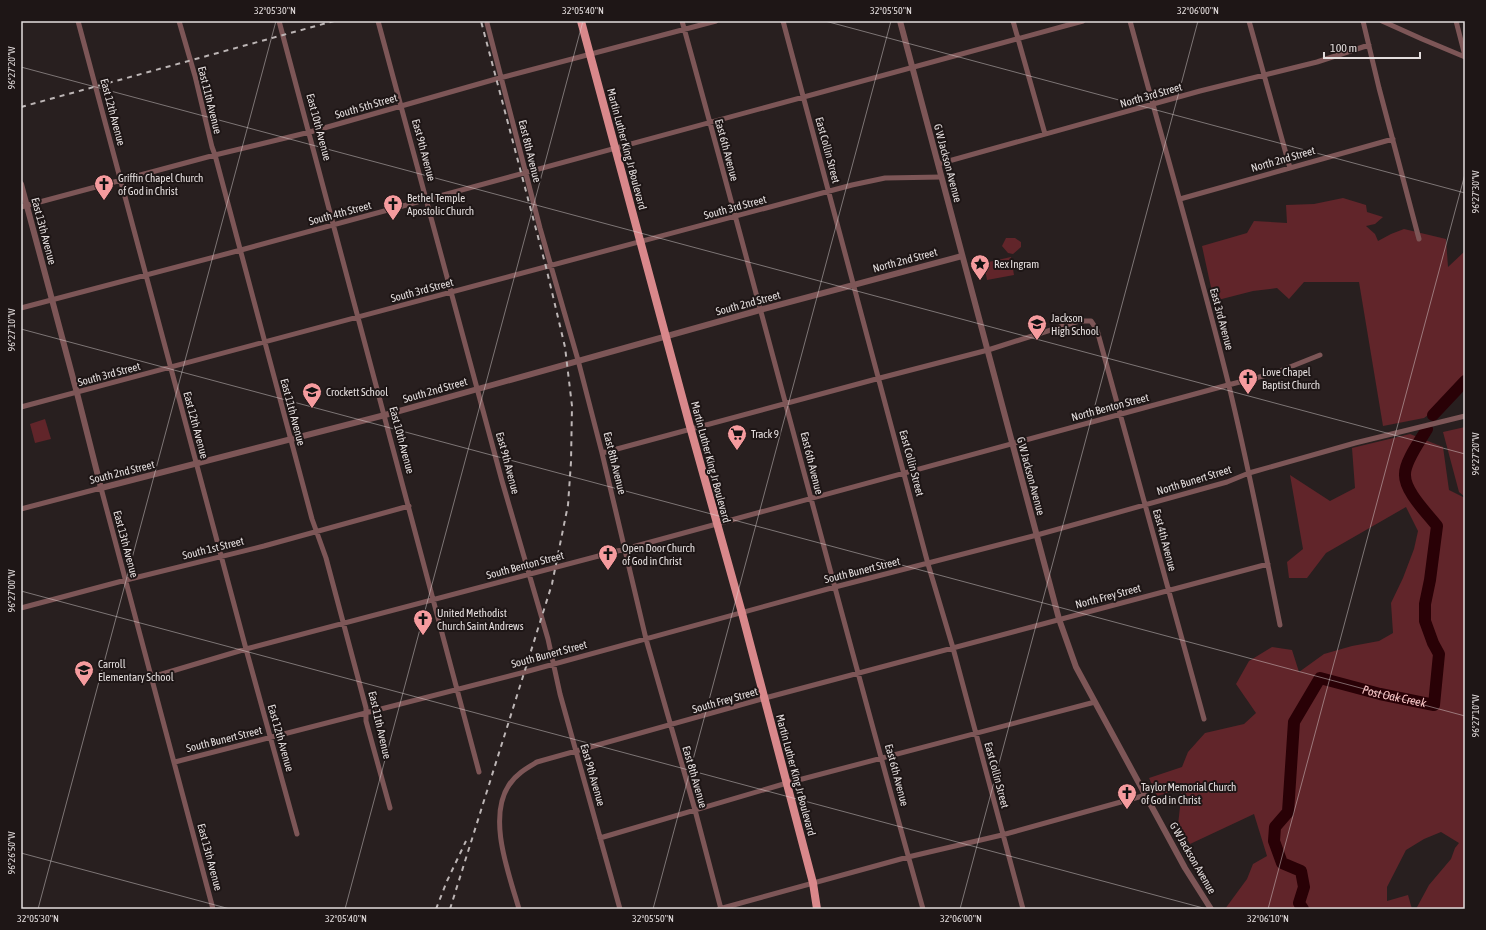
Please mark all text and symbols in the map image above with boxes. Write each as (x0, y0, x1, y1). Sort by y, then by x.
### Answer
text: 32°05'30"N (254, 5, 296, 16)
text: 32°05'40"N (562, 5, 604, 16)
text: 32°05'50"N (870, 5, 912, 16)
text: 32°06'00"N (1177, 5, 1219, 16)
scale bar (1324, 34, 1420, 60)
text: 100 m (1330, 41, 1357, 55)
text: 96°27'20"W (6, 46, 17, 90)
street label: East 11th Avenue (196, 65, 224, 135)
street label: East 12th Avenue (98, 77, 128, 147)
street label: North 3rd Street (1119, 80, 1183, 110)
street label: Martin Luther King Jr Boulevard (605, 87, 649, 211)
street label: South 5th Street (333, 91, 399, 121)
street label: East 10th Avenue (304, 92, 334, 162)
street label: East Collin Street (813, 116, 843, 184)
street label: East 9th Avenue (410, 118, 438, 182)
street label: East 8th Avenue (516, 118, 544, 184)
street label: East 6th Avenue (713, 118, 741, 182)
street label: G W Jackson Avenue (932, 122, 964, 204)
street label: North 2nd Street (1250, 144, 1316, 174)
text: 96°27'30"W (1470, 170, 1481, 214)
place label: Griffin Chapel Church of God in Christ (118, 172, 203, 197)
church icon: Griffin Chapel Church of God in Christ (93, 173, 115, 201)
place label: Bethel Temple Apostolic Church (407, 192, 474, 217)
church icon: Bethel Temple Apostolic Church (382, 193, 404, 221)
street label: South 3rd Street (702, 193, 768, 221)
street label: East 13th Avenue (29, 196, 59, 266)
street label: South 4th Street (307, 199, 373, 227)
street label: North 2nd Street (871, 246, 939, 274)
place icon: Rex Ingram (969, 253, 991, 281)
place label: Rex Ingram (994, 258, 1039, 270)
street label: South 3rd Street (389, 276, 455, 304)
street label: East 3rd Avenue (1208, 287, 1236, 351)
street label: South 2nd Street (714, 289, 782, 317)
text: 96°27'10"W (6, 308, 17, 352)
place label: Jackson High School (1051, 312, 1099, 337)
school or university icon: Jackson High School (1026, 313, 1048, 341)
street label: South 3rd Street (76, 360, 142, 388)
place label: Love Chapel Baptist Church (1262, 366, 1320, 391)
church icon: Love Chapel Baptist Church (1237, 367, 1259, 395)
street label: South 2nd Street (401, 375, 469, 405)
street label: East 11th Avenue (278, 377, 308, 447)
school or university icon: Crockett School (301, 381, 323, 409)
place label: Crockett School (326, 386, 388, 398)
street label: East 12th Avenue (181, 390, 211, 460)
street label: North Benton Street (1070, 391, 1150, 423)
street label: Martin Luther King Jr Boulevard (689, 400, 733, 524)
street label: East 10th Avenue (387, 405, 417, 475)
supermarket icon: Track 9 (726, 423, 748, 451)
place label: Track 9 (751, 428, 779, 440)
street label: East Collin Street (897, 429, 927, 497)
street label: East 8th Avenue (601, 430, 629, 496)
street label: East 6th Avenue (798, 430, 826, 496)
street label: East 9th Avenue (494, 431, 522, 495)
text: 96°27'20"W (1470, 432, 1481, 476)
street label: G W Jackson Avenue (1015, 435, 1047, 517)
street label: South 2nd Street (88, 458, 156, 486)
street label: North Bunert Street (1155, 463, 1233, 497)
street label: East 4th Avenue (1151, 508, 1179, 572)
street label: East 13th Avenue (111, 509, 141, 579)
street label: South 1st Street (181, 535, 245, 561)
place label: Open Door Church of God in Christ (622, 542, 695, 567)
church icon: Open Door Church of God in Christ (597, 543, 619, 571)
street label: South Benton Street (485, 549, 565, 581)
street label: South Bunert Street (823, 555, 901, 585)
text: 96°27'00"W (6, 569, 17, 613)
street label: North Frey Street (1074, 581, 1142, 611)
place label: United Methodist Church Saint Andrews (437, 607, 524, 632)
church icon: United Methodist Church Saint Andrews (412, 608, 434, 636)
street label: South Bunert Street (510, 638, 588, 670)
place label: Carroll Elementary School (98, 658, 174, 683)
school or university icon: Carroll Elementary School (73, 659, 95, 687)
water label: Post Oak Creek (1361, 683, 1428, 710)
street label: South Frey Street (691, 685, 759, 715)
street label: East 11th Avenue (366, 690, 394, 760)
text: 96°27'10"W (1470, 694, 1481, 738)
street label: East 12th Avenue (266, 703, 296, 773)
street label: Martin Luther King Jr Boulevard (774, 713, 818, 837)
street label: South Bunert Street (185, 724, 263, 754)
street label: East Collin Street (982, 741, 1012, 809)
street label: East 9th Avenue (578, 743, 608, 807)
street label: East 6th Avenue (883, 743, 911, 807)
street label: East 8th Avenue (680, 745, 710, 809)
place label: Taylor Memorial Church of God in Christ (1141, 781, 1236, 806)
church icon: Taylor Memorial Church of God in Christ (1116, 782, 1138, 810)
street label: G W Jackson Avenue (1168, 820, 1218, 896)
street label: East 13th Avenue (195, 822, 225, 892)
text: 96°26'50"W (6, 831, 17, 875)
text: 32°05'30"N (17, 913, 59, 924)
text: 32°05'40"N (325, 913, 367, 924)
text: 32°05'50"N (632, 913, 674, 924)
text: 32°06'00"N (940, 913, 982, 924)
text: 32°06'10"N (1247, 913, 1289, 924)

